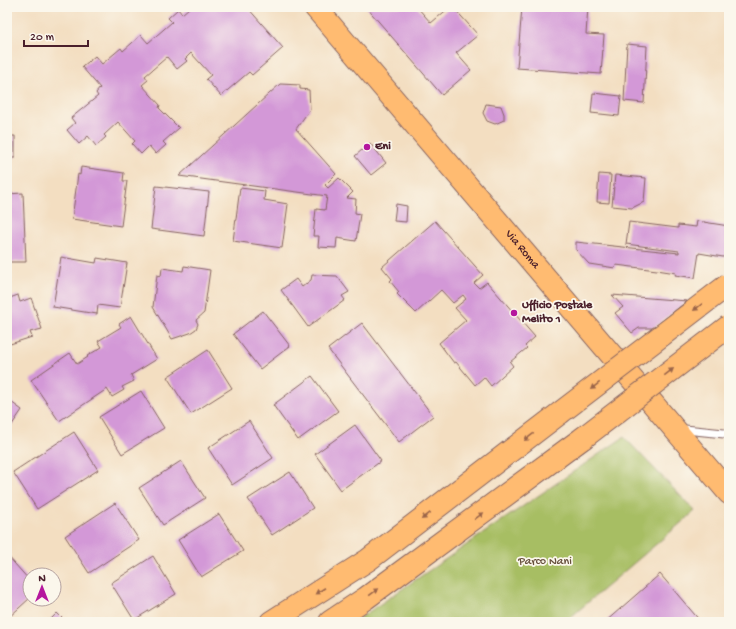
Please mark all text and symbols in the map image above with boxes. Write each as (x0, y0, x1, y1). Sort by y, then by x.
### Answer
scale bar (24, 22, 88, 48)
text: 20 m (30, 31, 55, 45)
place label: Eni (374, 140, 391, 154)
marker: Eni (362, 142, 372, 152)
street label: Via Roma (501, 227, 542, 272)
place label: Ufficio Postale Melito 1 (522, 299, 593, 327)
one-way arrow (693, 303, 704, 312)
marker: Ufficio Postale Melito 1 (509, 308, 519, 318)
one-way arrow (664, 367, 675, 376)
one-way arrow (589, 382, 600, 391)
one-way arrow (524, 433, 535, 441)
one-way arrow (421, 511, 431, 519)
one-way arrow (473, 512, 484, 520)
park label: Parco Nani (517, 555, 572, 569)
north arrow (22, 567, 62, 607)
text: N (38, 573, 46, 585)
one-way arrow (315, 587, 325, 595)
one-way arrow (368, 588, 379, 596)

